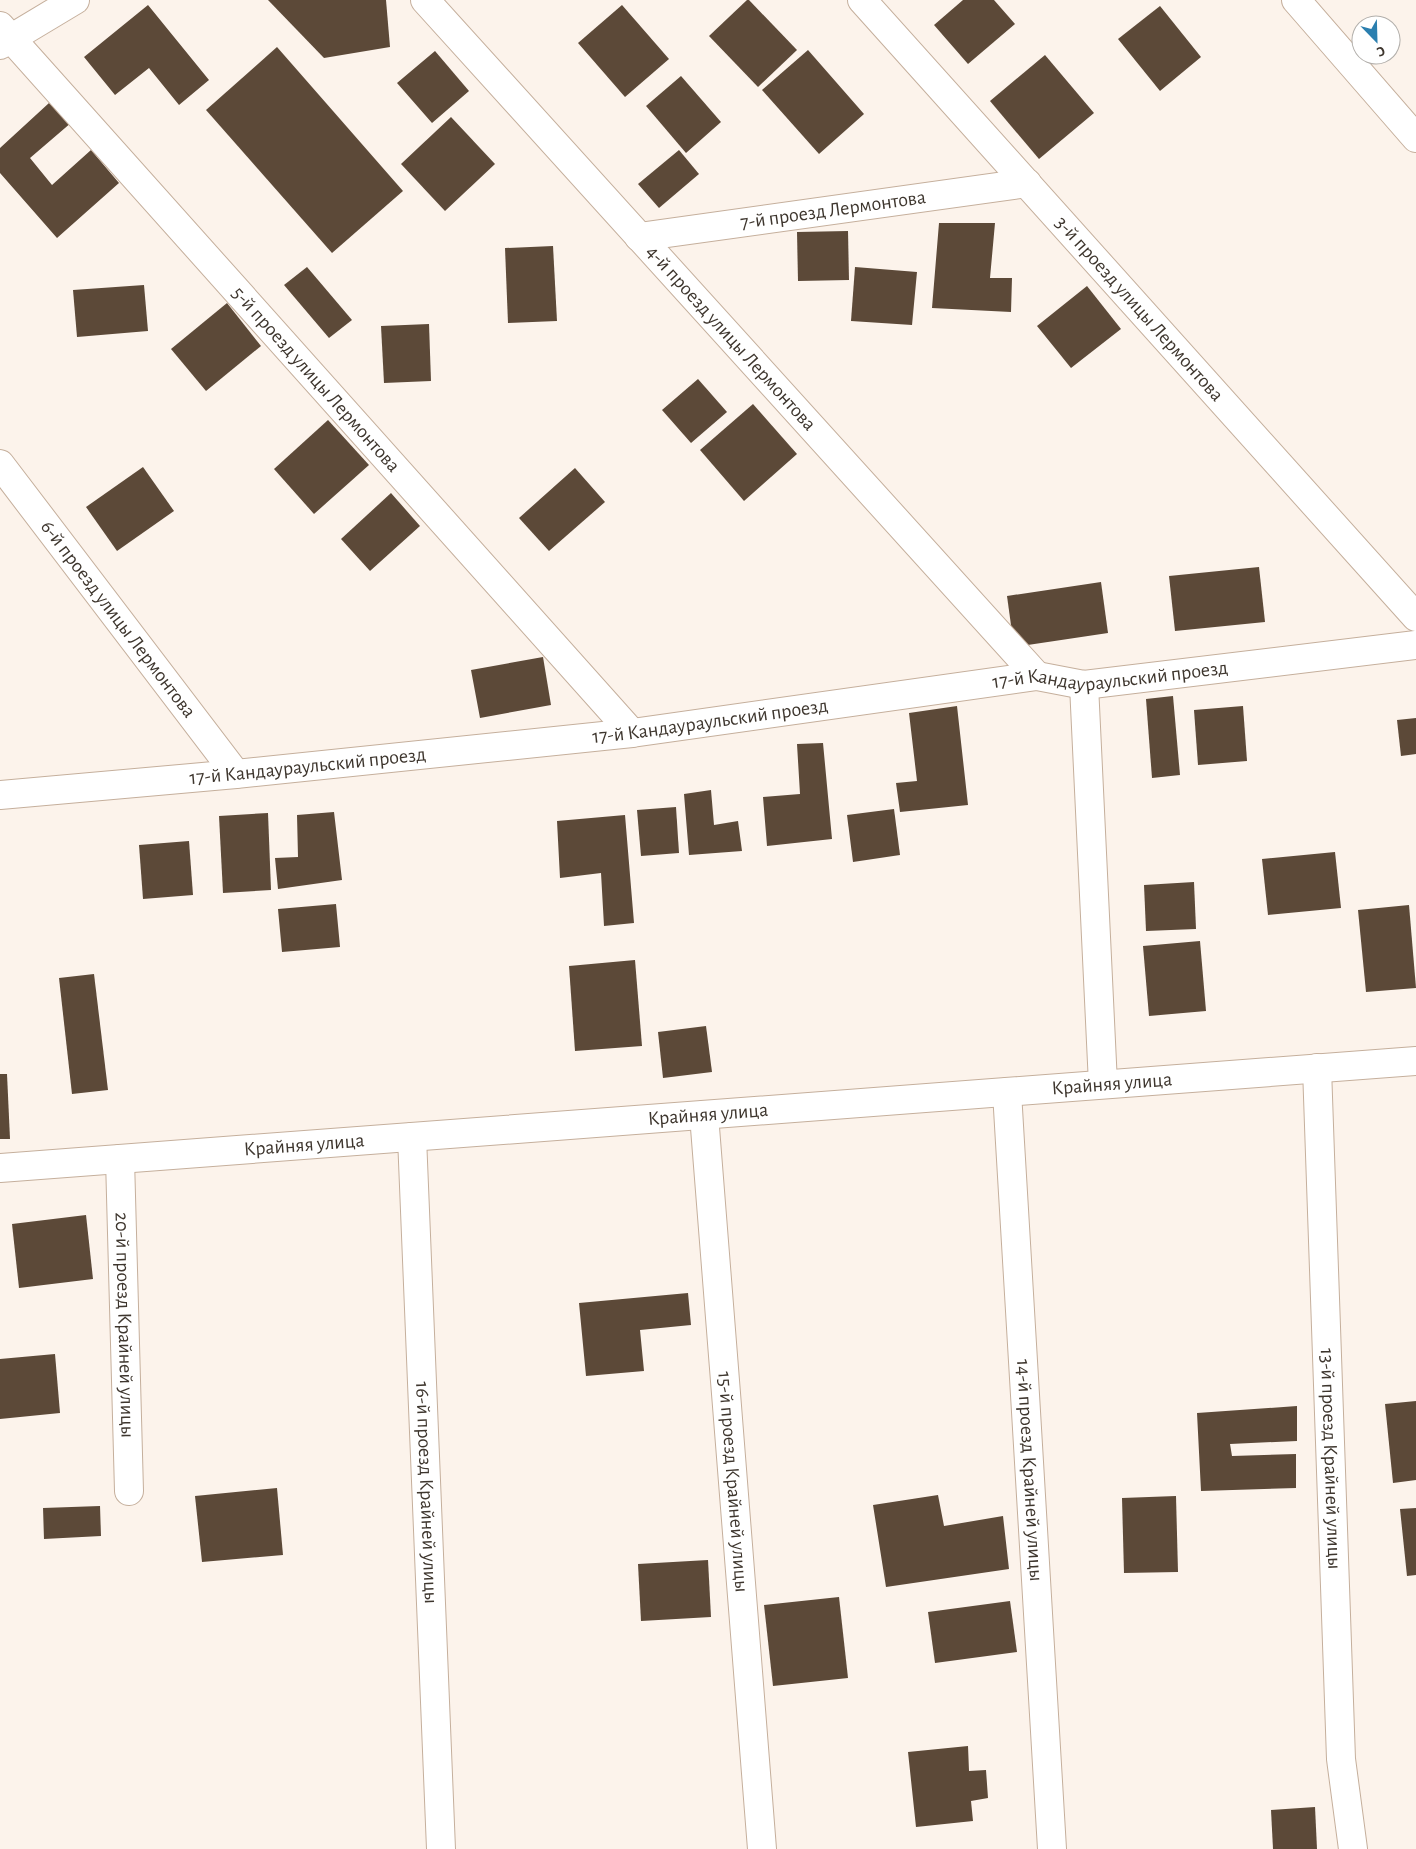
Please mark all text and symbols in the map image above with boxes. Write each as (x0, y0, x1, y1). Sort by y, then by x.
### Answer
north arrow (1351, 15, 1401, 65)
text: С (1374, 43, 1387, 59)
street label: 7-й проезд Лермонтова (739, 187, 927, 233)
street label: 3-й проезд улицы Лермонтова (1051, 212, 1227, 405)
street label: 4-й проезд улицы Лермонтова (642, 242, 820, 435)
street label: 5-й проезд улицы Лермонтова (228, 283, 404, 476)
street label: 6-й проезд улицы Лермонтова (37, 517, 199, 722)
street label: 17-й Кандаураульский проезд (991, 658, 1229, 695)
street label: 17-й Кандаураульский проезд (591, 696, 829, 747)
street label: 17-й Кандаураульский проезд (188, 744, 427, 788)
street label: Крайняя улица (1051, 1069, 1173, 1099)
street label: Крайняя улица (647, 1100, 769, 1129)
street label: Крайняя улица (243, 1130, 365, 1160)
street label: 20-й проезд Крайней улицы (111, 1212, 138, 1438)
street label: 13-й проезд Крайней улицы (1317, 1348, 1344, 1570)
street label: 14-й проезд Крайней улицы (1013, 1359, 1046, 1582)
street label: 15-й проезд Крайней улицы (714, 1371, 752, 1593)
street label: 16-й проезд Крайней улицы (412, 1381, 441, 1604)

